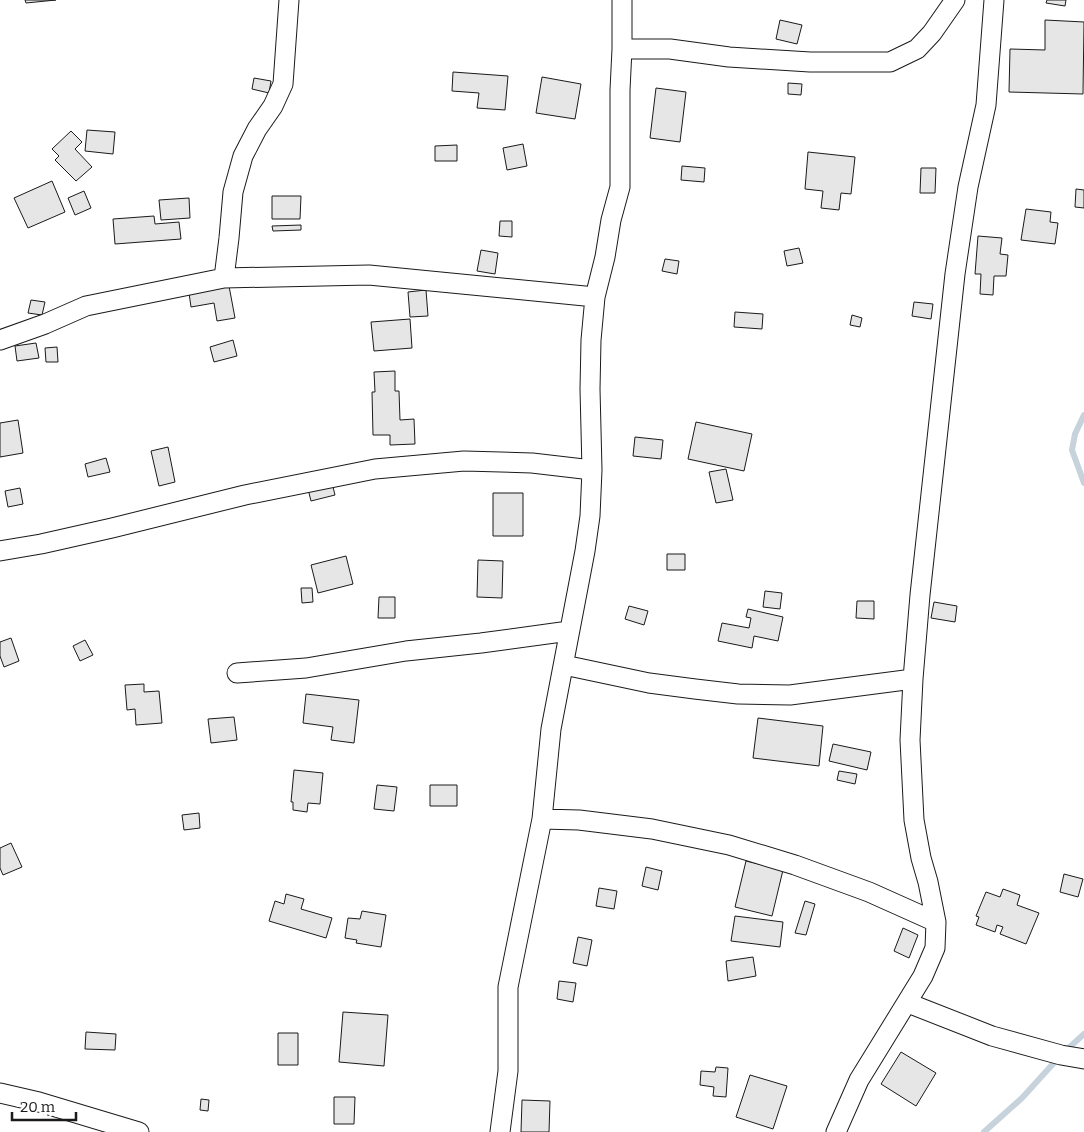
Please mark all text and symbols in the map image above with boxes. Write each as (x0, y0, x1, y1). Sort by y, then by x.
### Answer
scale bar (12, 1090, 76, 1122)
text: 20 m (20, 1098, 56, 1116)

